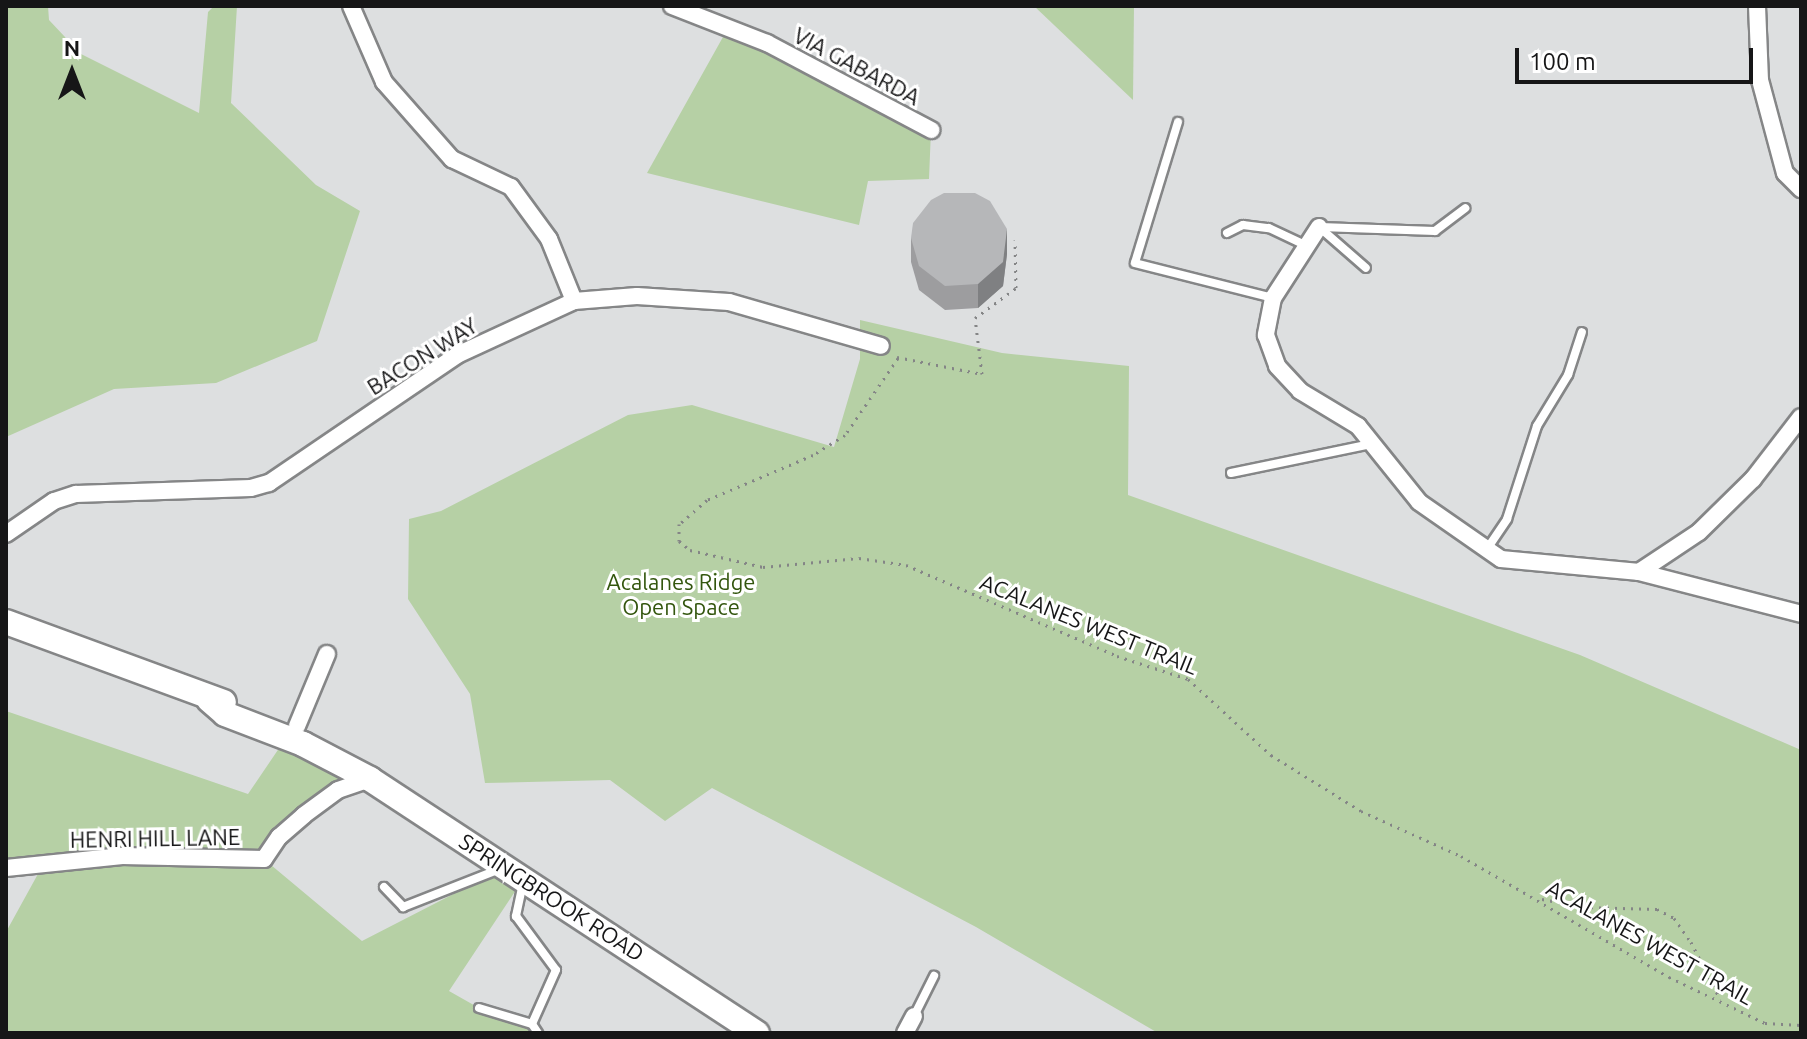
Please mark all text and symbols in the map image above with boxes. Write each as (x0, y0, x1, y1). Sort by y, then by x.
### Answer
street label: VIA GABARDA (789, 22, 925, 110)
north arrow (32, 32, 112, 112)
scale bar (1519, 32, 1757, 82)
text: N (64, 35, 80, 60)
text: 100 m (1529, 48, 1596, 75)
street label: BACON WAY (362, 312, 482, 400)
park label: Acalanes Ridge Open Space (607, 568, 755, 620)
street label: ACALANES WEST TRAIL (976, 568, 1202, 680)
street label: HENRI HILL LANE (70, 823, 240, 853)
street label: SPRINGBROOK ROAD (455, 827, 649, 967)
street label: ACALANES WEST TRAIL (1542, 874, 1758, 1010)

